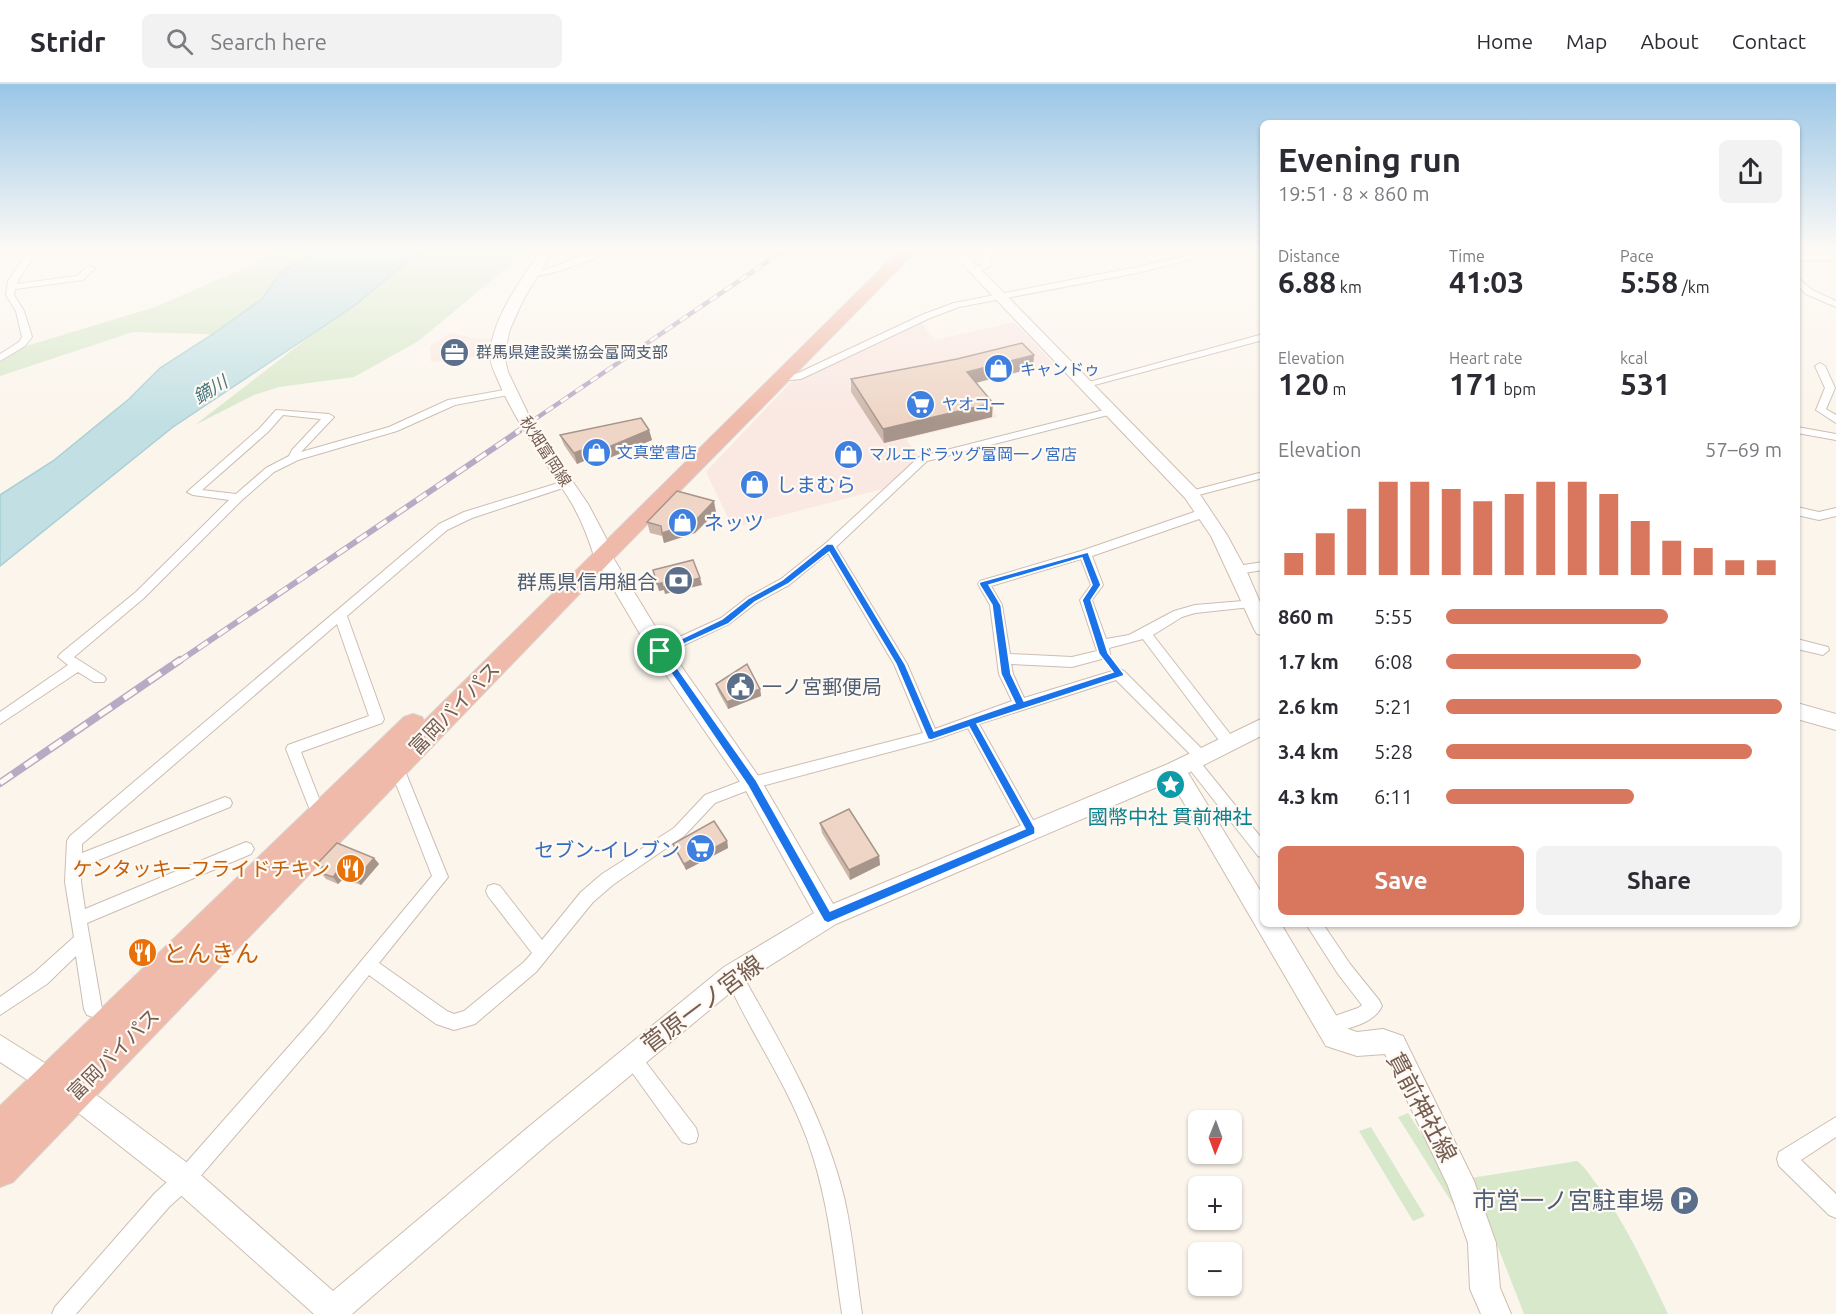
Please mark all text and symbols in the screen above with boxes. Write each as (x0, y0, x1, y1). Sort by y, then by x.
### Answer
search box (142, 14, 562, 68)
icon: search (163, 25, 196, 58)
text: Stridr (30, 26, 106, 57)
text: Search here (211, 29, 327, 54)
text: Home (1476, 29, 1533, 53)
text: Map (1566, 29, 1607, 53)
text: About (1640, 29, 1699, 53)
text: Contact (1732, 29, 1806, 53)
button: share (1719, 140, 1782, 203)
text: Evening run (1278, 141, 1461, 178)
text: 19:51 · 8 × 860 m (1278, 182, 1430, 205)
text: Distance (1278, 247, 1340, 265)
text: Time (1449, 247, 1485, 265)
text: Pace (1620, 247, 1654, 265)
text: 6.88 (1278, 265, 1336, 299)
text: 41:03 (1449, 265, 1524, 299)
text: 5:58 (1620, 265, 1678, 299)
text: km (1336, 278, 1362, 296)
text: /km (1678, 278, 1710, 296)
office icon: 群馬県建設業協会富岡支部 (439, 336, 471, 368)
place label: 群馬県建設業協会富岡支部 (476, 343, 668, 361)
text: Elevation (1278, 349, 1345, 367)
text: Heart rate (1449, 349, 1523, 367)
text: kcal (1620, 349, 1648, 367)
shop icon: キャンドゥ (983, 353, 1015, 385)
place label: キャンドゥ (1020, 360, 1100, 378)
text: 120 (1278, 367, 1329, 401)
text: 171 (1449, 367, 1500, 401)
text: 531 (1620, 367, 1671, 401)
water label: 鏑川 (189, 370, 232, 407)
text: m (1329, 380, 1346, 398)
text: bpm (1500, 380, 1536, 398)
supermarket icon: ヤオコー (905, 388, 937, 420)
place label: ヤオコー (942, 395, 1006, 413)
street label: 秋畑富岡線 (517, 413, 575, 489)
shop icon: 文真堂書店 (580, 436, 612, 468)
shop icon: マルエドラッグ富岡一ノ宮店 (832, 438, 864, 470)
text: Elevation (1278, 438, 1361, 461)
text: 57–69 m (1705, 438, 1782, 461)
place label: 文真堂書店 (617, 443, 697, 461)
place label: マルエドラッグ富岡一ノ宮店 (869, 445, 1077, 463)
shop icon: しまむら (739, 468, 771, 500)
place label: しまむら (776, 473, 856, 496)
shop icon: ネッツ (667, 506, 699, 538)
place label: ネッツ (704, 511, 764, 534)
bank icon: 群馬県信用組合 (662, 565, 694, 597)
place label: 群馬県信用組合 (517, 570, 657, 593)
text: 860 m (1278, 605, 1334, 628)
text: 5:55 (1374, 605, 1413, 628)
pin (634, 625, 685, 676)
icon: arrive (643, 634, 676, 667)
text: 1.7 km (1278, 650, 1339, 673)
text: 6:08 (1374, 650, 1413, 673)
street label: 富岡バイパス (404, 657, 504, 759)
public building icon: 一ノ宮郵便局 (725, 670, 757, 702)
place label: 一ノ宮郵便局 (762, 675, 882, 698)
text: 2.6 km (1278, 695, 1339, 718)
text: 5:21 (1374, 695, 1413, 718)
text: 3.4 km (1278, 740, 1339, 763)
text: 5:28 (1374, 740, 1413, 763)
place icon: 國幣中社 貫前神社 (1154, 769, 1186, 801)
text: 4.3 km (1278, 785, 1339, 808)
text: 6:11 (1374, 785, 1413, 808)
place label: 國幣中社 貫前神社 (1088, 805, 1252, 828)
supermarket icon: セブン-イレブン (685, 833, 717, 865)
place label: セブン-イレブン (534, 838, 680, 861)
button: Save (1278, 846, 1524, 915)
button: Share (1536, 846, 1782, 915)
restaurant icon: ケンタッキーフライドチキン (335, 852, 367, 884)
place label: ケンタッキーフライドチキン (72, 857, 330, 880)
restaurant icon: とんきん (126, 937, 158, 969)
place label: とんきん (163, 940, 259, 967)
street label: 菅原一ノ宮線 (636, 950, 768, 1058)
street label: 富岡バイパス (63, 1004, 163, 1104)
street label: 貫前神社線 (1382, 1048, 1462, 1166)
north arrow (1188, 1110, 1242, 1164)
map controls (1188, 1110, 1242, 1296)
button: + (1188, 1176, 1242, 1230)
parking icon: 市営一ノ宮駐車場 (1669, 1184, 1701, 1216)
place label: 市営一ノ宮駐車場 (1472, 1187, 1664, 1214)
button: − (1188, 1242, 1242, 1296)

